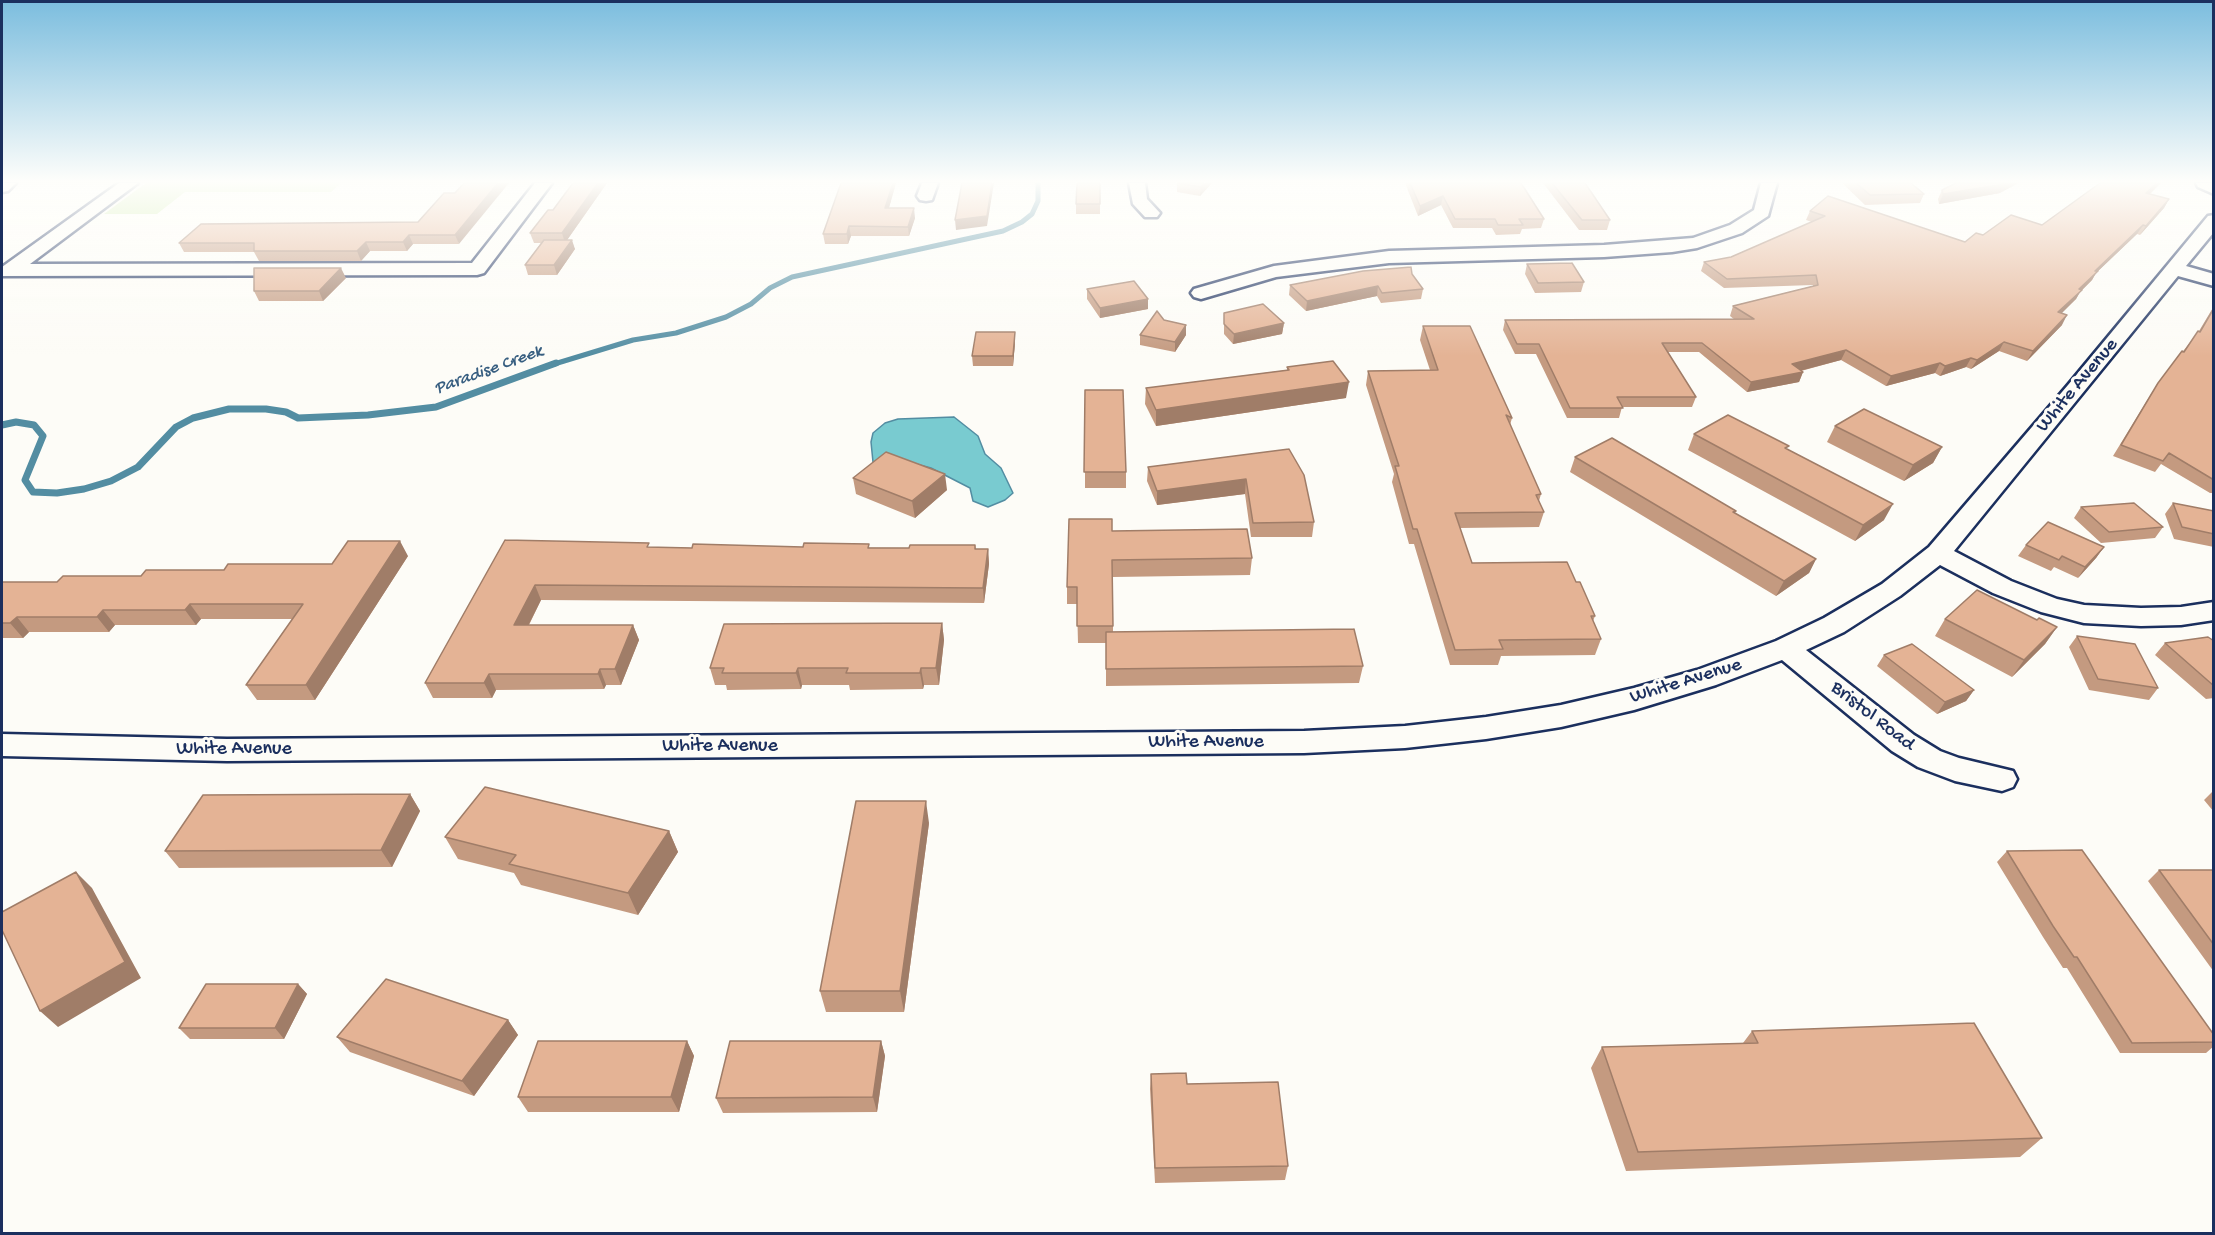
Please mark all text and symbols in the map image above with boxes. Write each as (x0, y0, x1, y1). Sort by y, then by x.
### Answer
street label: White Avenue (2032, 334, 2124, 438)
water label: Paradise Creek (432, 341, 546, 401)
street label: White Avenue (1627, 654, 1745, 710)
street label: Bristol Road (1825, 677, 1919, 757)
street label: White Avenue (1148, 731, 1264, 755)
street label: White Avenue (662, 735, 778, 759)
street label: White Avenue (176, 738, 292, 762)

